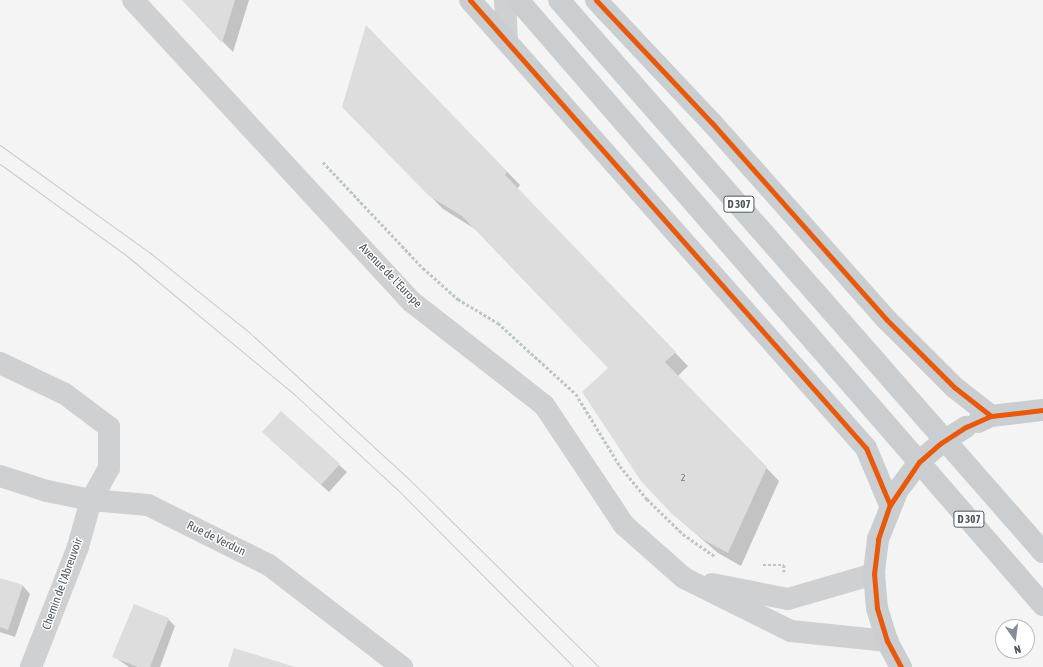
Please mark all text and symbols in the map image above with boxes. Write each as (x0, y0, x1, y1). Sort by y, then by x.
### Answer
road number: D 307 (723, 195, 755, 213)
street label: Avenue de l'Europe (356, 241, 424, 311)
house number: 2 (681, 472, 685, 484)
road number: D 307 (953, 510, 985, 528)
street label: Rue de Verdun (184, 519, 248, 559)
street label: Chemin de l'Abreuvoir (40, 536, 86, 632)
north arrow (995, 619, 1035, 659)
text: N (1013, 643, 1022, 656)

